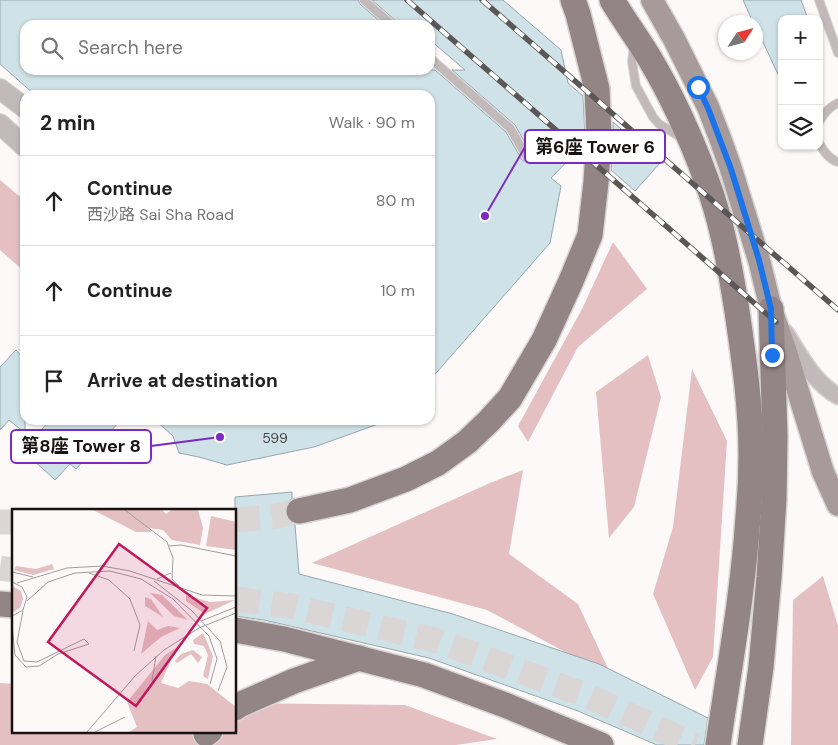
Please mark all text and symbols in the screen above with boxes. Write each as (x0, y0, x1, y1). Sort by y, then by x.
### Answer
north arrow (718, 15, 763, 60)
map controls (778, 15, 823, 150)
button: + (778, 15, 823, 60)
search box (20, 20, 435, 75)
icon: search (38, 34, 66, 62)
text: Search here (78, 35, 183, 60)
button: − (778, 60, 823, 105)
route start (687, 76, 710, 99)
button: layers (778, 105, 823, 150)
text: 2 min (40, 109, 96, 137)
text: Walk · 90 m (329, 112, 415, 133)
callout: 第6座 Tower 6 (525, 130, 665, 163)
text: 第6座 Tower 6 (535, 135, 655, 159)
text: Continue (87, 176, 173, 201)
icon: ahead (40, 187, 68, 215)
text: 80 m (376, 190, 415, 211)
text: 西沙路 Sai Sha Road (87, 204, 234, 225)
icon: ahead (40, 277, 68, 305)
text: Continue (87, 278, 173, 303)
text: 10 m (381, 280, 415, 301)
route end (761, 344, 784, 367)
icon: arrive (40, 367, 68, 395)
text: Arrive at destination (87, 368, 278, 393)
house number: 599 (262, 429, 288, 447)
callout: 第8座 Tower 8 (11, 430, 151, 463)
text: 第8座 Tower 8 (21, 434, 141, 458)
inset map (12, 509, 236, 732)

